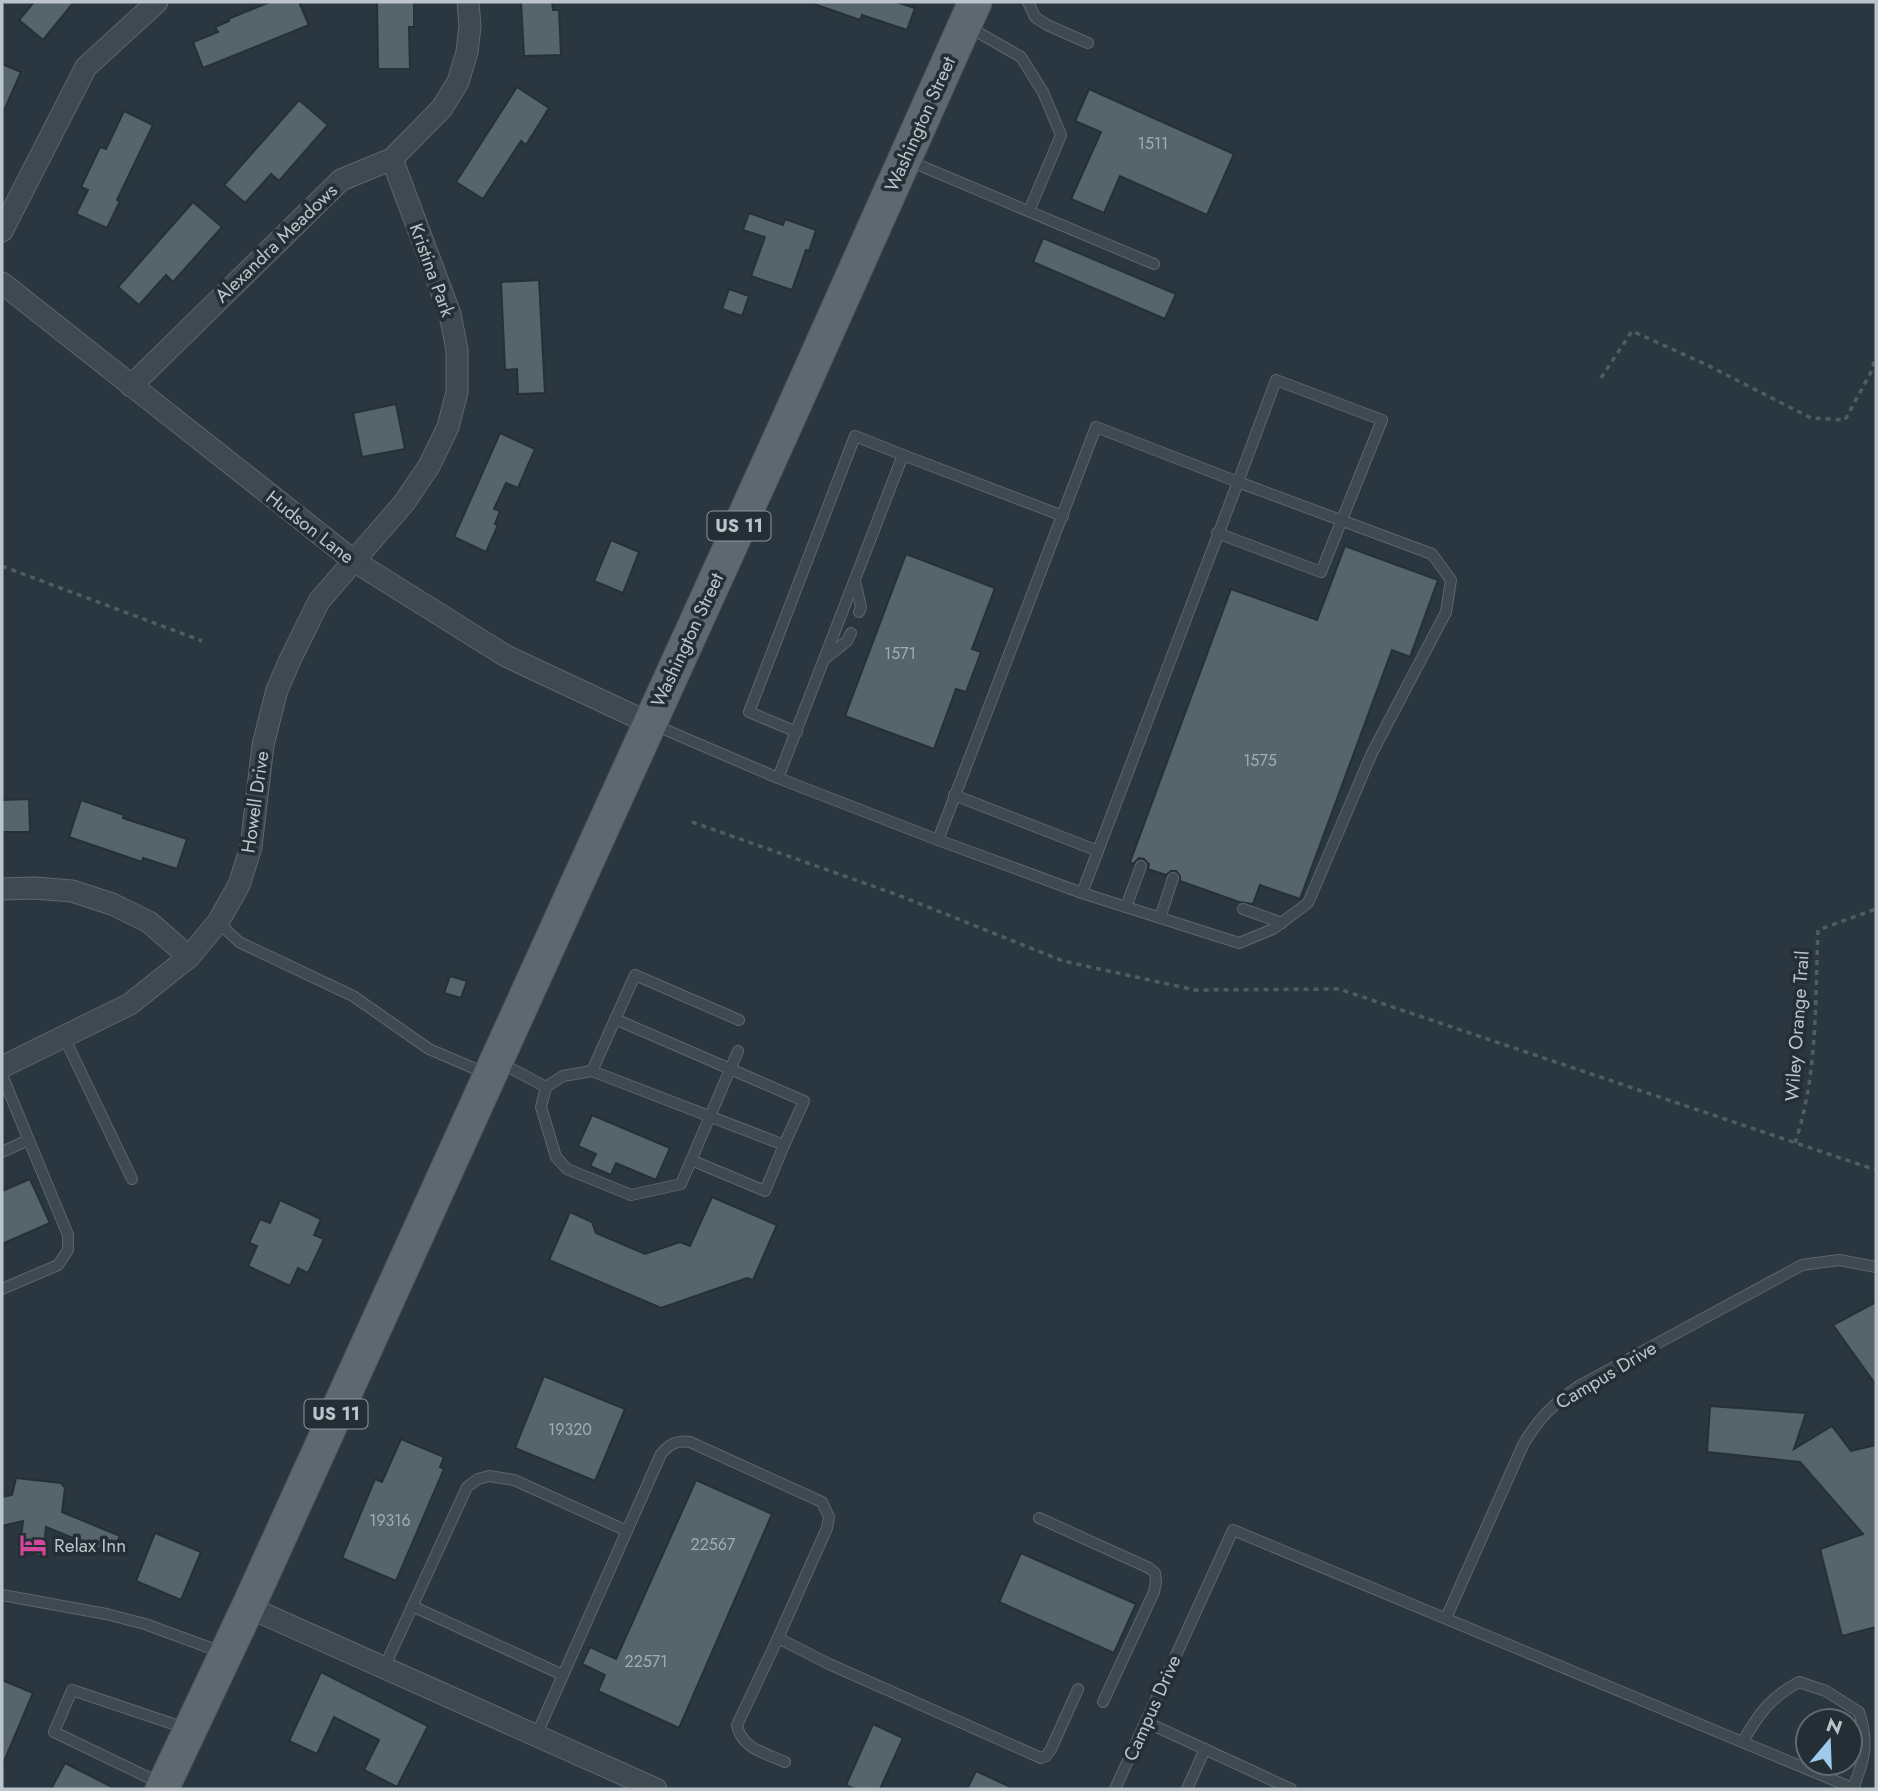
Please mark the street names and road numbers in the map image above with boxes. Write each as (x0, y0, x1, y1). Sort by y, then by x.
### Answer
street label: Washington Street (878, 52, 962, 196)
street label: Alexandra Meadows (209, 177, 344, 309)
street label: Kristina Park (403, 219, 462, 321)
street label: Hudson Lane (260, 484, 360, 570)
road number: US 11 (708, 512, 770, 540)
street label: Washington Street (644, 568, 730, 712)
street label: Howell Drive (234, 749, 276, 855)
street label: Wiley Orange Trail (1778, 950, 1816, 1102)
street label: Campus Drive (1550, 1334, 1662, 1416)
road number: US 11 (304, 1400, 368, 1428)
street label: Campus Drive (1117, 1651, 1187, 1765)

